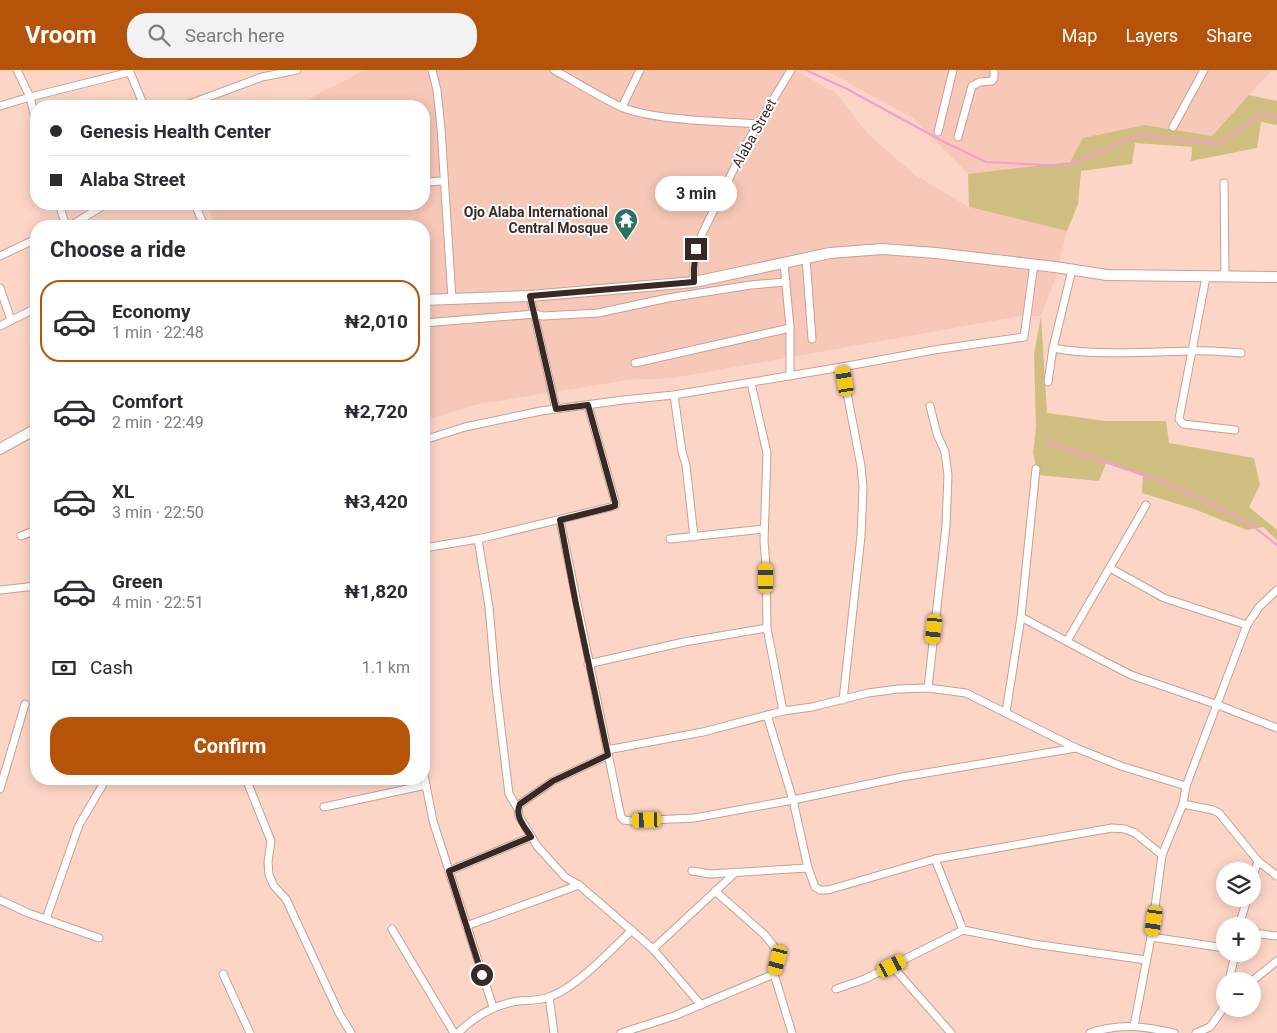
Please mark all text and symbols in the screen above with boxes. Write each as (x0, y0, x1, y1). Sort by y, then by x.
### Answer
search box (127, 13, 477, 58)
text: Vroom (25, 21, 97, 49)
icon: search (145, 21, 173, 49)
text: Search here (185, 24, 285, 47)
text: Map (1062, 25, 1097, 46)
text: Layers (1125, 25, 1178, 46)
text: Share (1206, 25, 1252, 46)
street label: Alaba Street (729, 96, 780, 170)
text: Genesis Health Center (80, 120, 271, 143)
text: Alaba Street (80, 168, 185, 191)
callout: 3 min (655, 176, 737, 212)
text: 3 min (676, 184, 716, 203)
place label: Ojo Alaba International Central Mosque (464, 204, 608, 236)
temple icon: Ojo Alaba International Central Mosque (613, 207, 639, 241)
text: Choose a ride (50, 237, 186, 262)
route end (685, 238, 707, 260)
icon: car (52, 299, 97, 344)
text: Economy (112, 300, 191, 323)
text: ₦2,010 (344, 310, 408, 333)
text: 1 min · 22:48 (112, 323, 204, 342)
car (835, 365, 854, 397)
icon: car (52, 389, 97, 434)
text: Comfort (112, 390, 183, 413)
text: ₦2,720 (344, 400, 408, 423)
text: 2 min · 22:49 (112, 413, 204, 432)
icon: car (52, 479, 97, 524)
text: XL (112, 480, 134, 503)
text: ₦3,420 (344, 490, 408, 513)
text: 3 min · 22:50 (112, 503, 204, 522)
car (758, 563, 773, 593)
icon: car (52, 569, 97, 614)
text: Green (112, 570, 163, 593)
text: ₦1,820 (344, 580, 408, 603)
text: 4 min · 22:51 (112, 593, 204, 612)
car (924, 613, 943, 645)
icon: cash (50, 654, 78, 682)
text: Cash (90, 656, 133, 679)
text: 1.1 km (362, 658, 410, 677)
button: Confirm (50, 717, 410, 775)
car (631, 812, 662, 828)
map controls (1216, 862, 1261, 1017)
button: layers (1216, 862, 1261, 907)
car (1144, 905, 1163, 937)
button: + (1216, 917, 1261, 962)
car (766, 944, 789, 976)
car (875, 953, 908, 979)
route start (471, 964, 493, 986)
button: − (1216, 972, 1261, 1017)

